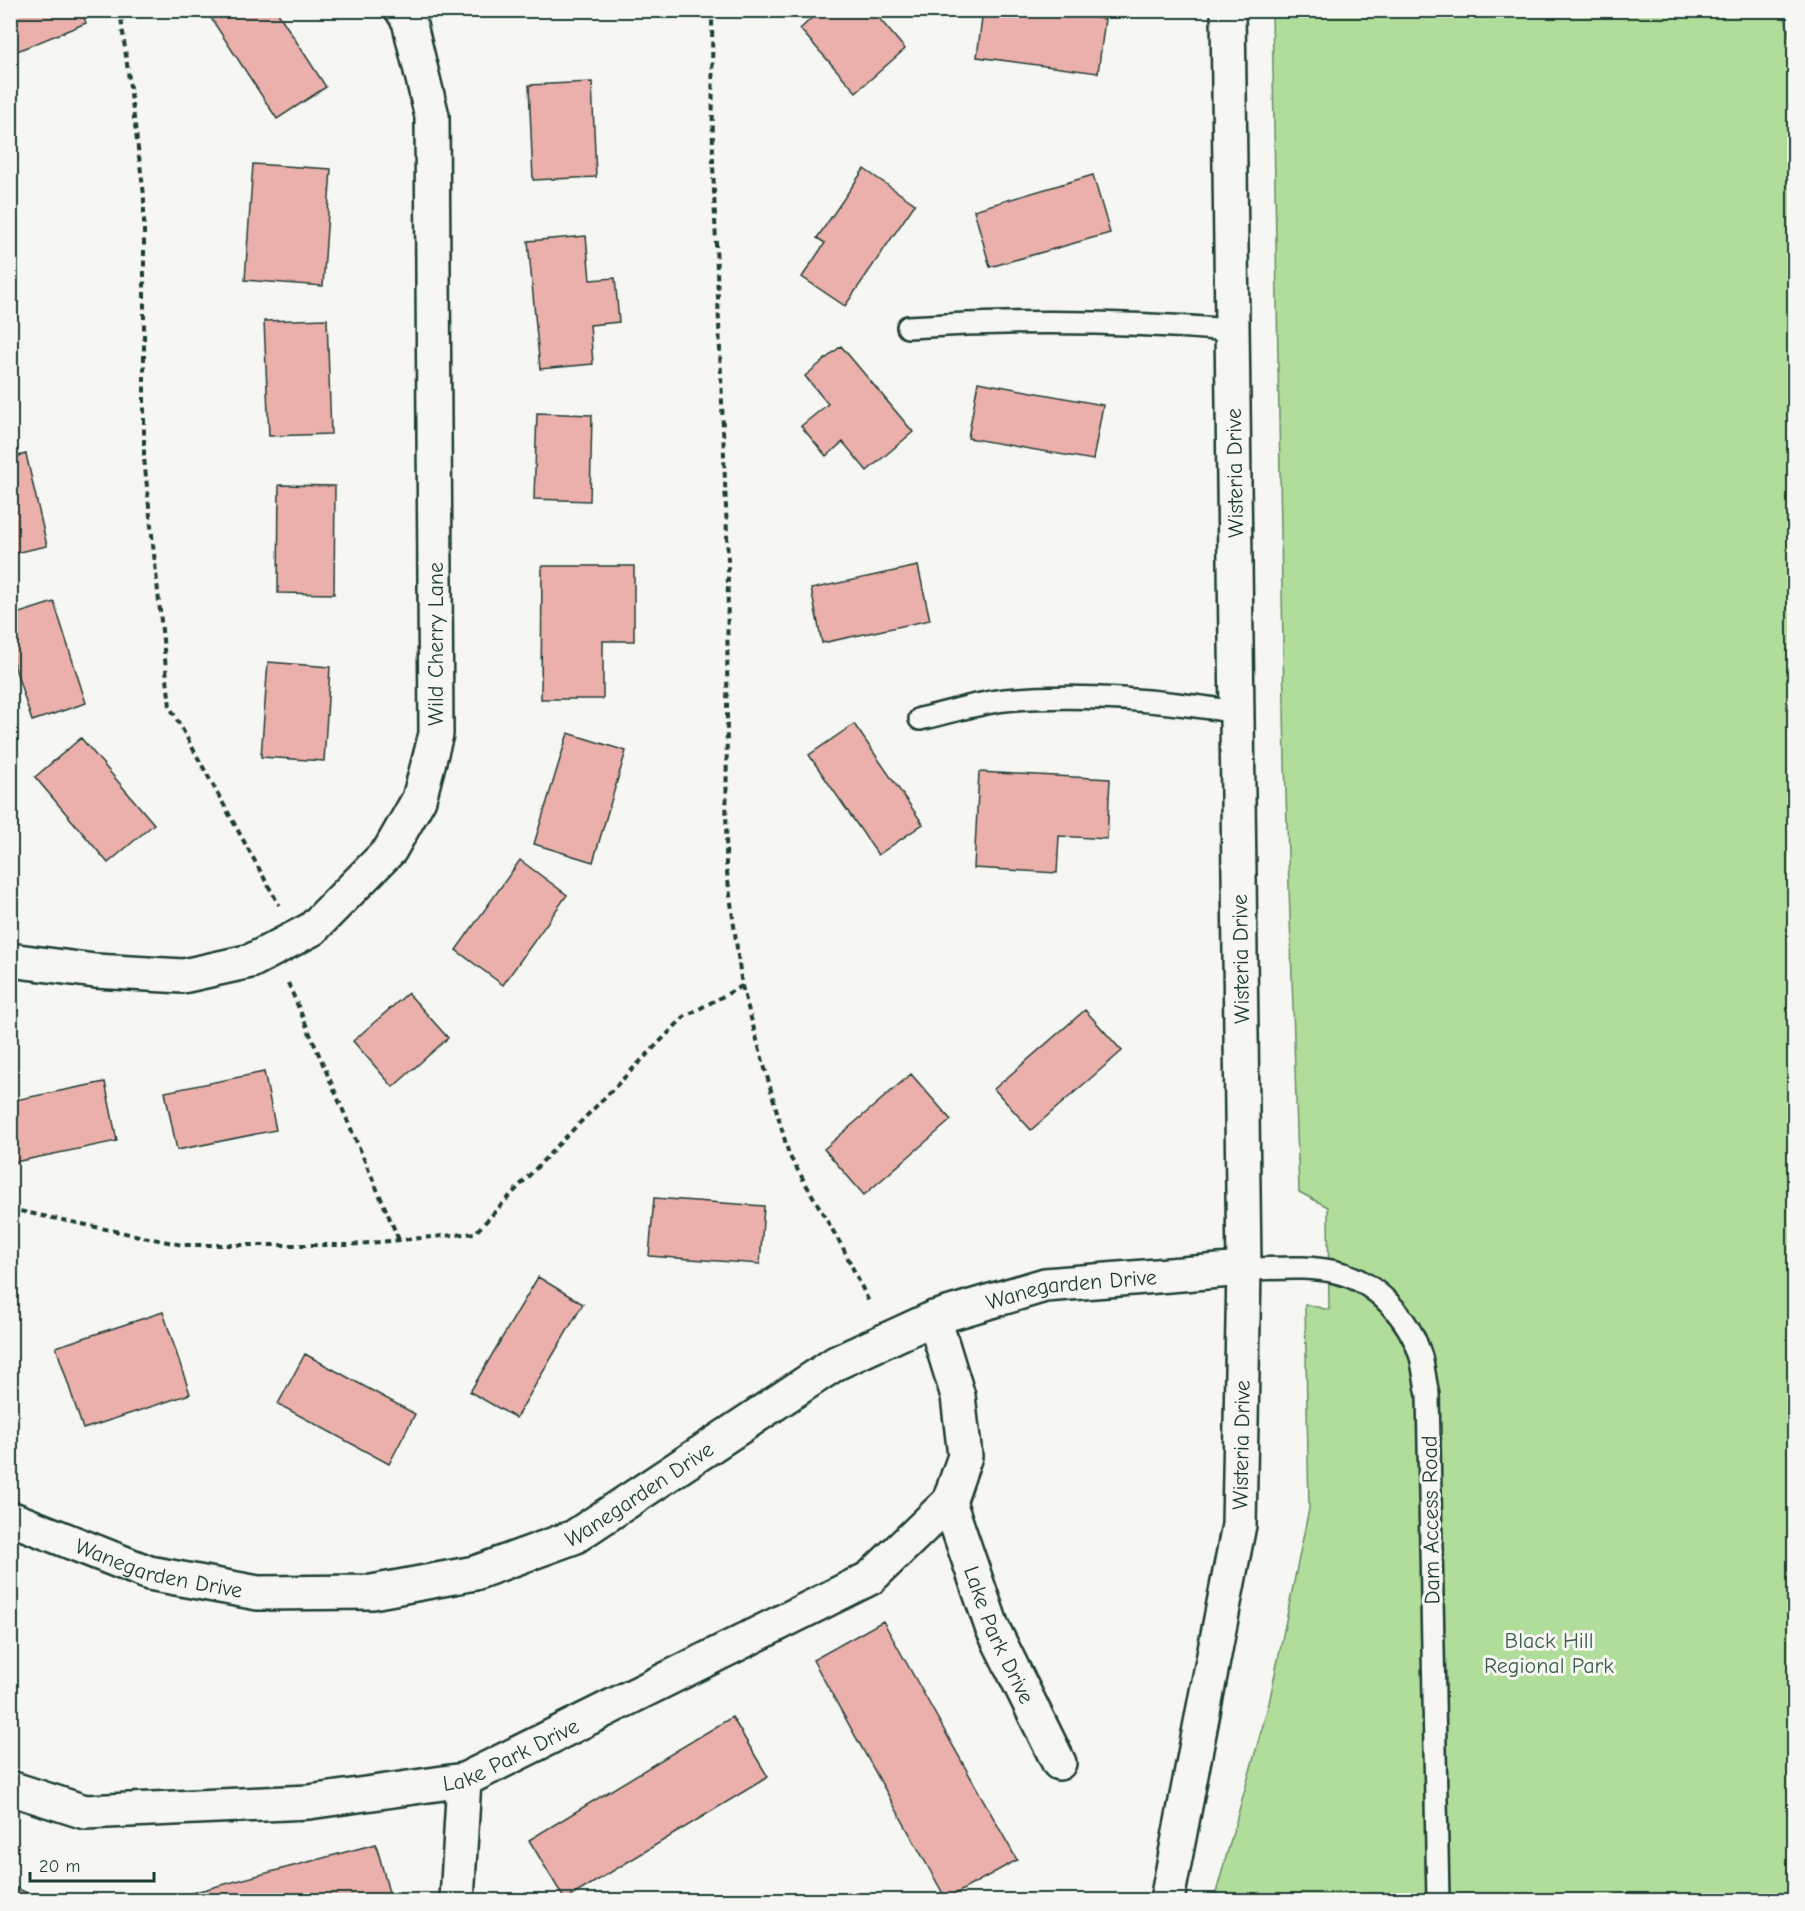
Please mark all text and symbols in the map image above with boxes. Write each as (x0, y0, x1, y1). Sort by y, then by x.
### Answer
street label: Wisteria Drive (1221, 408, 1249, 538)
street label: Wild Cherry Lane (423, 562, 449, 726)
street label: Wisteria Drive (1227, 894, 1255, 1024)
street label: Wanegarden Drive (983, 1264, 1158, 1316)
street label: Wisteria Drive (1227, 1380, 1256, 1510)
street label: Dam Access Road (1417, 1435, 1445, 1605)
street label: Wanegarden Drive (562, 1436, 718, 1553)
street label: Wanegarden Drive (71, 1533, 245, 1604)
street label: Lake Park Drive (958, 1563, 1040, 1708)
park label: Black Hill Regional Park (1484, 1628, 1614, 1679)
street label: Lake Park Drive (441, 1713, 583, 1797)
scale bar (30, 1845, 154, 1883)
text: 20 m (39, 1856, 80, 1877)

